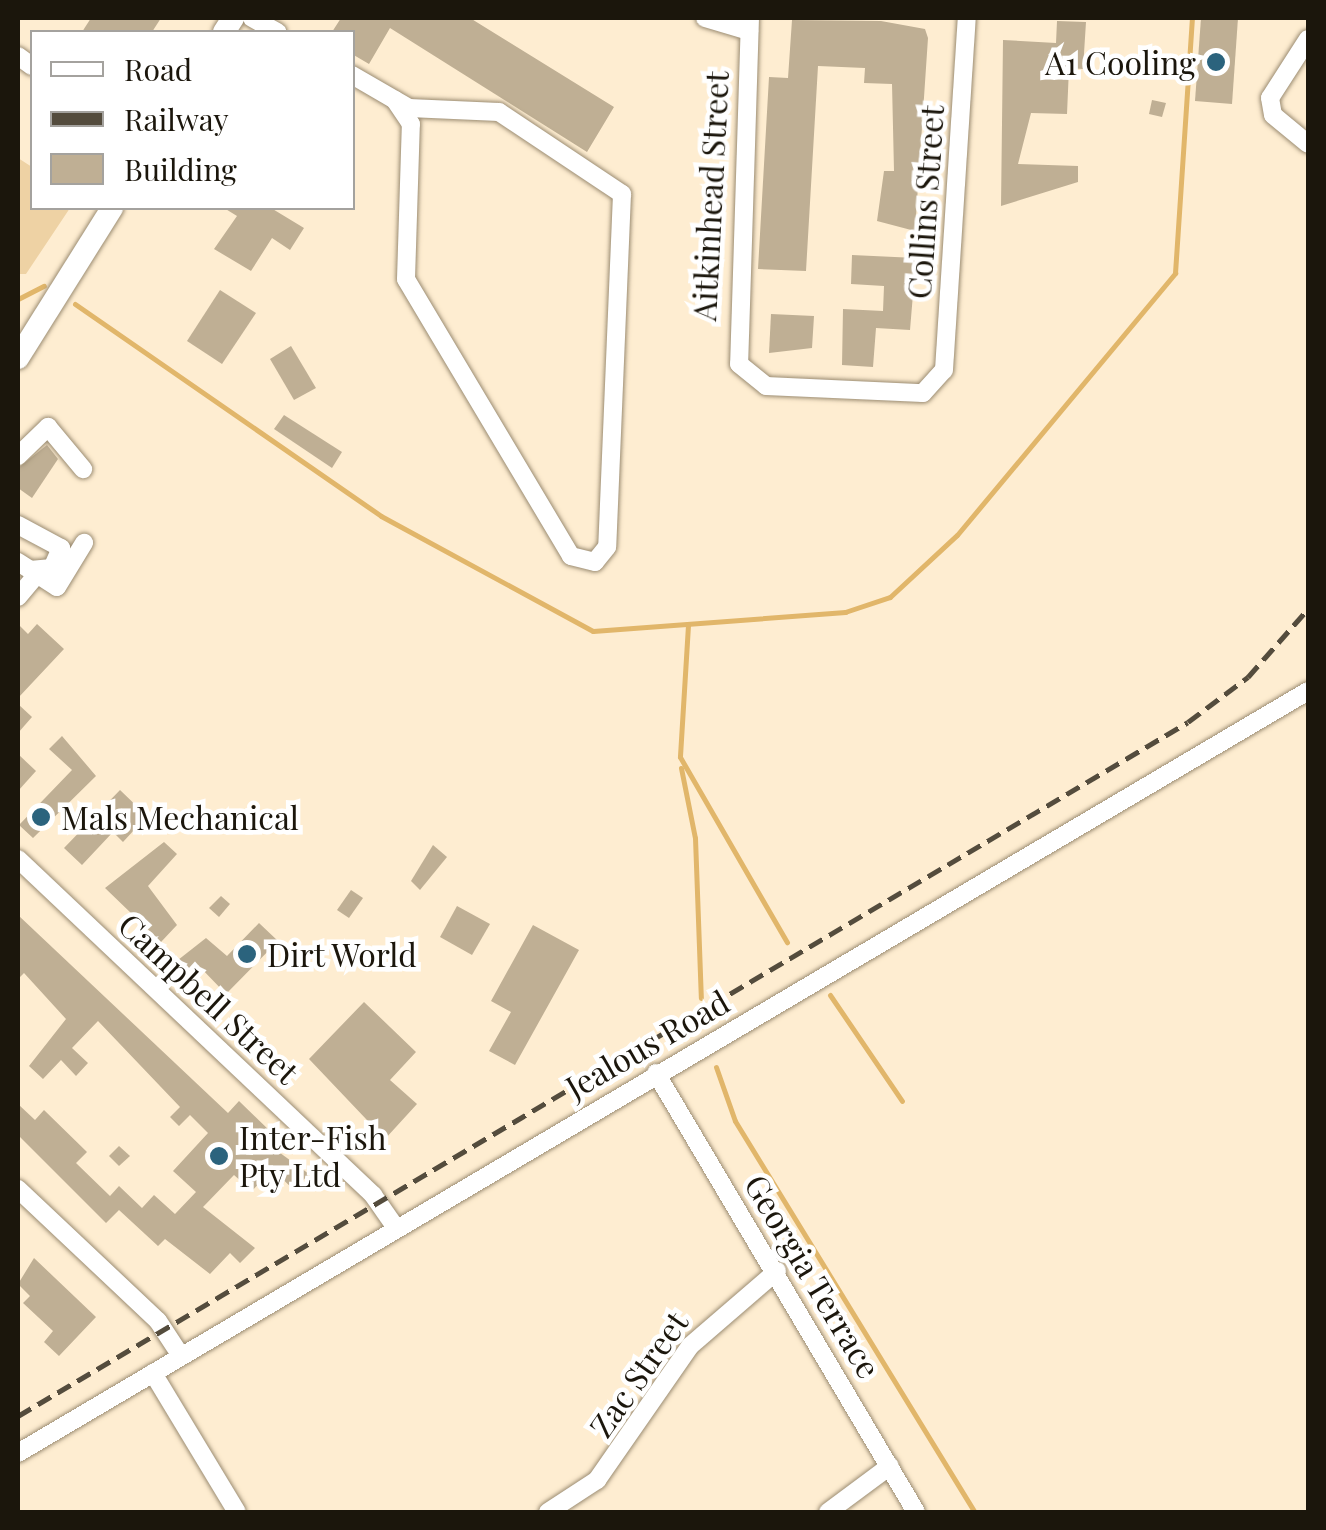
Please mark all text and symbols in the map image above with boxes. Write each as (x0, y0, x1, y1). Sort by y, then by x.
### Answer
legend (30, 30, 355, 210)
place label: A1 Cooling (1045, 43, 1196, 81)
text: Road (124, 49, 192, 89)
marker: A1 Cooling (1205, 51, 1227, 73)
street label: Aitkinhead Street (684, 70, 736, 322)
text: Railway (124, 99, 229, 139)
street label: Collins Street (899, 104, 951, 300)
text: Building (124, 149, 237, 189)
place label: Mals Mechanical (61, 798, 299, 836)
marker: Mals Mechanical (30, 806, 52, 828)
street label: Campbell Street (111, 905, 307, 1091)
place label: Dirt World (267, 935, 418, 973)
marker: Dirt World (236, 943, 258, 965)
street label: Jealous Road (559, 982, 735, 1106)
place label: Inter-Fish Pty Ltd (239, 1119, 387, 1194)
marker: Inter-Fish Pty Ltd (208, 1145, 230, 1167)
street label: Georgia Terrace (737, 1167, 889, 1385)
street label: Zac Street (581, 1304, 695, 1444)

